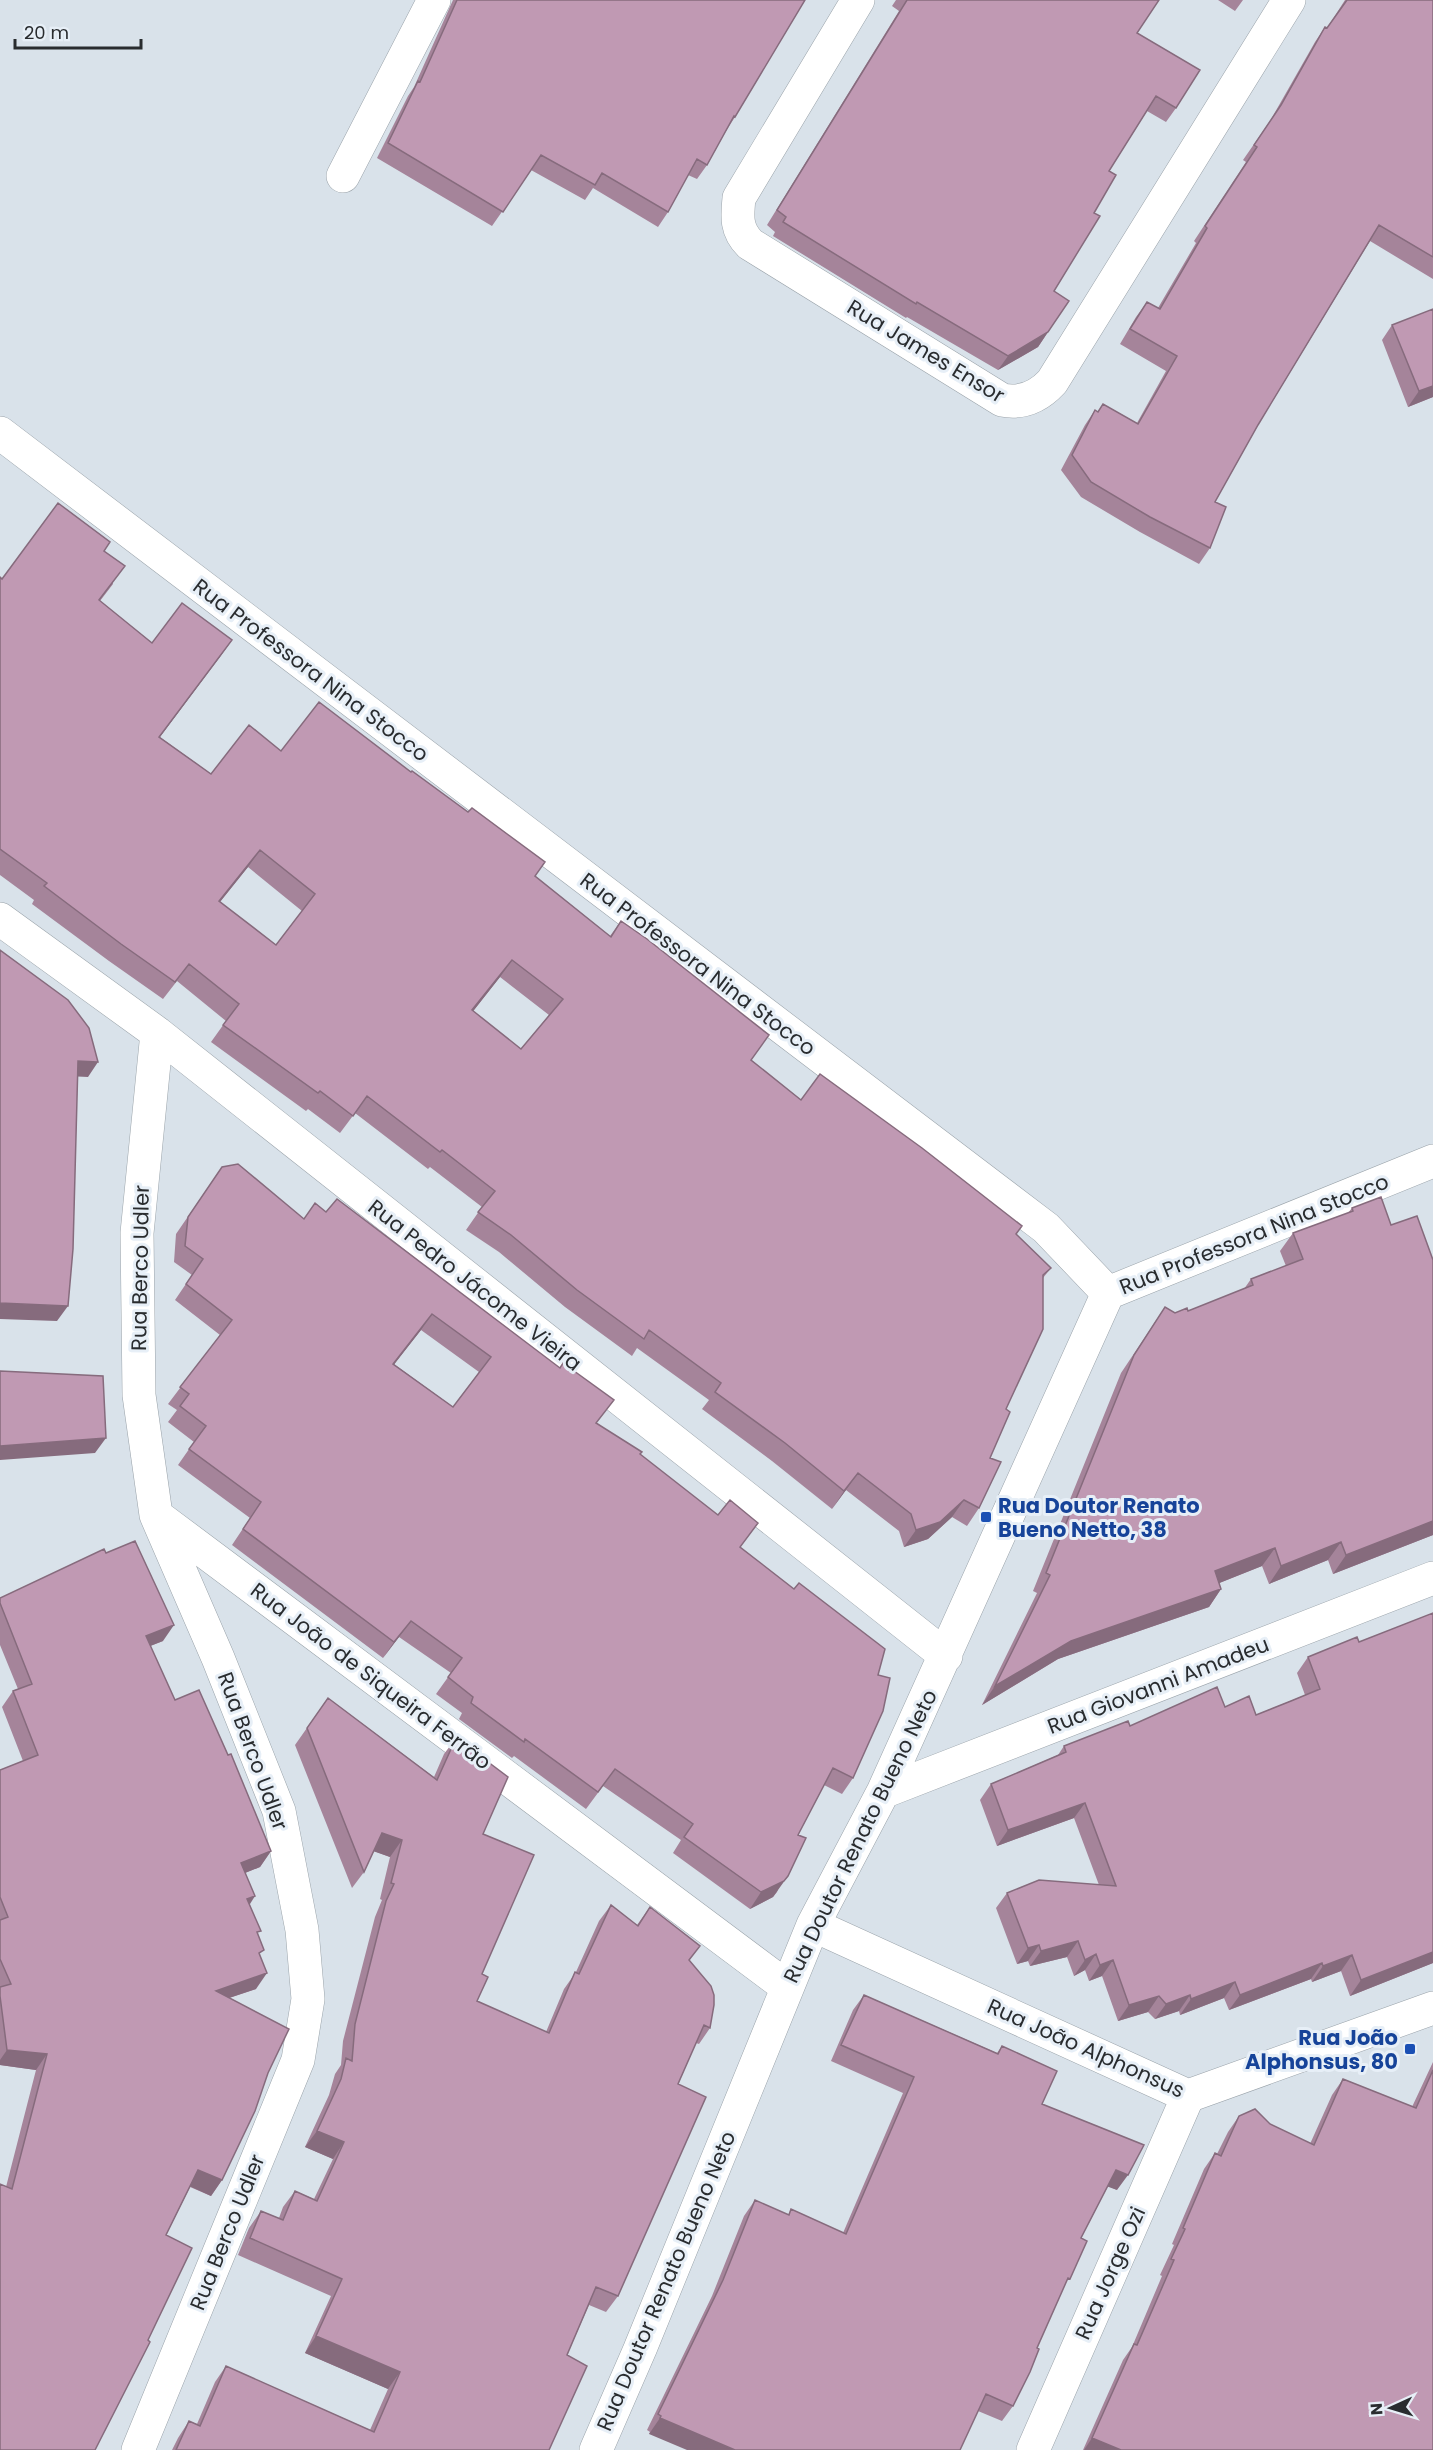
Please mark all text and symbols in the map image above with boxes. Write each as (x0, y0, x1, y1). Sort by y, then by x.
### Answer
scale bar (15, 12, 141, 50)
text: 20 m (24, 20, 69, 45)
street label: Rua James Ensor (842, 292, 1010, 410)
street label: Rua Professora Nina Stocco (187, 572, 435, 768)
street label: Rua Professora Nina Stocco (574, 866, 822, 1062)
street label: Rua Professora Nina Stocco (1115, 1167, 1393, 1301)
street label: Rua Berco Udler (124, 1185, 156, 1351)
street label: Rua Pedro Jácome Vieira (362, 1192, 588, 1378)
place label: Rua Doutor Renato Bueno Netto, 38 (998, 1491, 1200, 1544)
marker: Rua Doutor Renato Bueno Netto, 38 (979, 1510, 993, 1524)
street label: Rua João de Siqueira Ferrão (245, 1576, 497, 1776)
street label: Rua Giovanni Amadeu (1043, 1629, 1273, 1741)
street label: Rua Berco Udler (211, 1668, 295, 1834)
street label: Rua Doutor Renato Bueno Neto (776, 1684, 944, 1988)
street label: Rua João Alphonsus (983, 1991, 1189, 2105)
place label: Rua João Alphonsus, 80 (1245, 2023, 1398, 2076)
marker: Rua João Alphonsus, 80 (1403, 2042, 1417, 2056)
street label: Rua Doutor Renato Bueno Neto (590, 2127, 742, 2435)
street label: Rua Berco Udler (182, 2149, 272, 2314)
street label: Rua Jorge Ozi (1068, 2202, 1152, 2344)
north arrow (1361, 2378, 1421, 2438)
text: N (1365, 2402, 1388, 2416)

